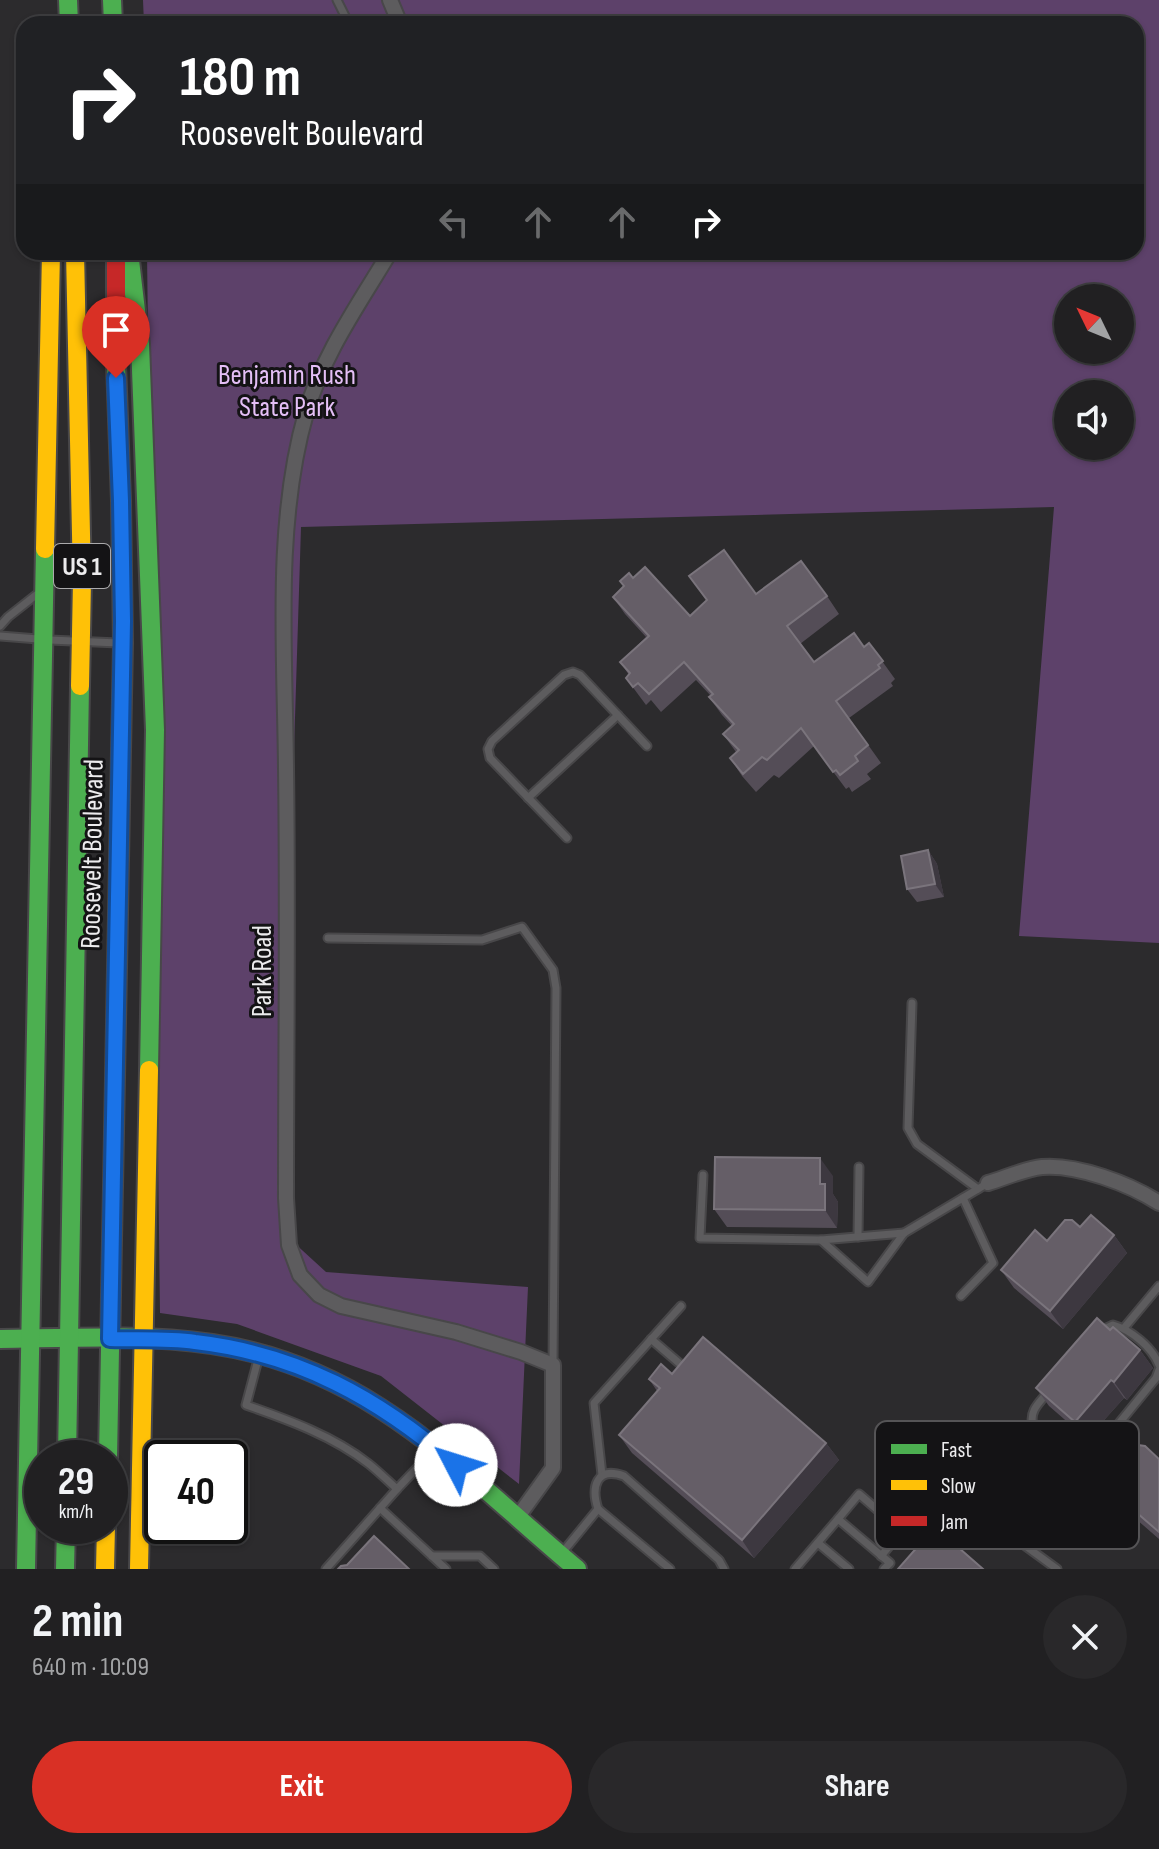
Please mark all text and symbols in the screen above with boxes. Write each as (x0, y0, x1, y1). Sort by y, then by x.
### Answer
text: 180 m (180, 45, 301, 112)
icon: right (48, 48, 152, 152)
text: Roosevelt Boulevard (180, 113, 424, 156)
icon: left (432, 200, 476, 244)
icon: ahead (516, 200, 560, 244)
icon: ahead (600, 200, 644, 244)
icon: right (684, 200, 728, 244)
north arrow (1054, 284, 1134, 364)
map controls (1054, 284, 1134, 460)
pin (82, 296, 150, 378)
icon: arrive (94, 308, 138, 352)
park label: Benjamin Rush State Park (218, 359, 356, 424)
button: sound (1054, 380, 1134, 460)
road number: US 1 (54, 544, 110, 588)
street label: Roosevelt Boulevard (74, 759, 111, 949)
street label: Park Road (246, 925, 279, 1017)
legend (875, 1421, 1139, 1549)
position arrow (414, 1423, 498, 1507)
text: Fast (941, 1437, 972, 1464)
speed limit sign: 40 (144, 1440, 248, 1544)
text: 29 (58, 1458, 94, 1506)
text: Slow (941, 1473, 976, 1500)
text: km/h (59, 1500, 93, 1524)
text: Jam (940, 1509, 968, 1536)
text: 2 min (32, 1593, 123, 1650)
button: close (1043, 1595, 1127, 1679)
text: 640 m · 10:09 (32, 1652, 149, 1683)
button: Exit (32, 1741, 572, 1833)
button: Share (588, 1741, 1127, 1833)

